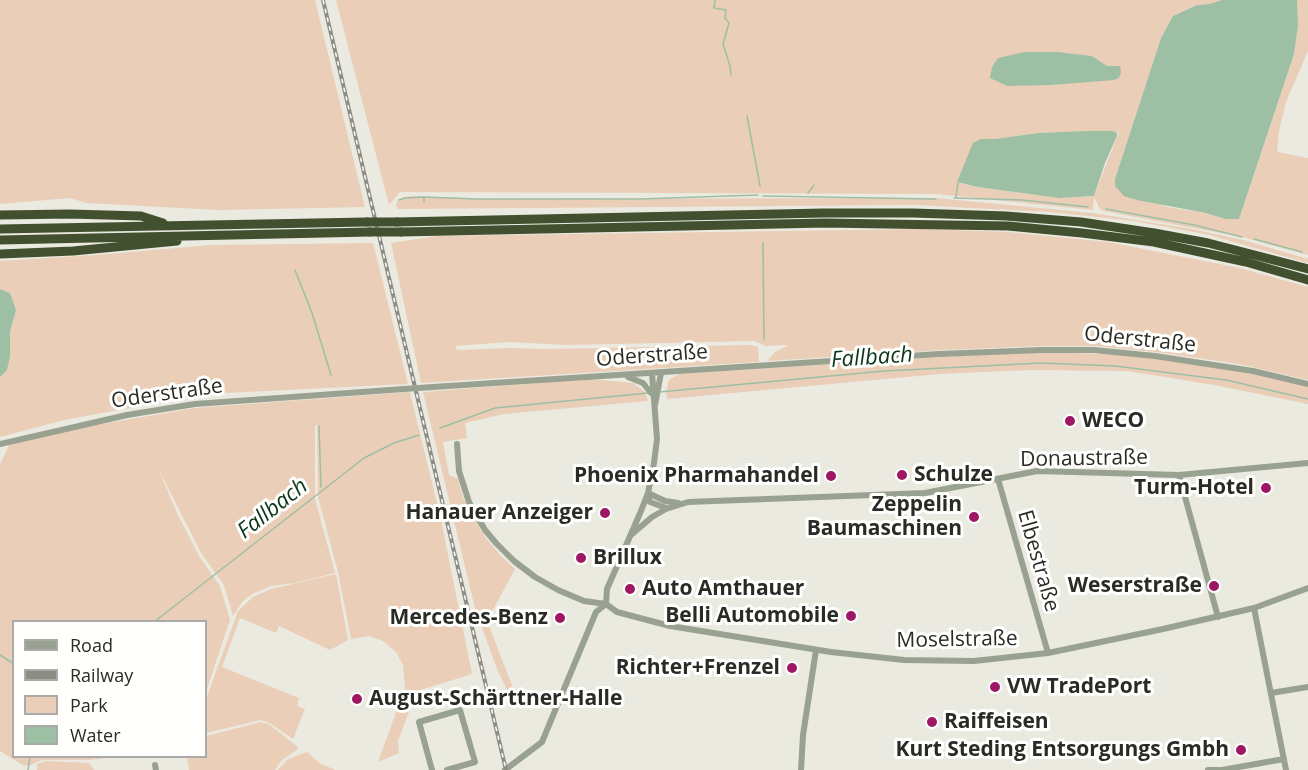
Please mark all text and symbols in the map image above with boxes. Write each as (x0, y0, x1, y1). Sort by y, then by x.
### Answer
street label: Oderstraße (1083, 322, 1197, 358)
street label: Oderstraße (595, 340, 709, 372)
water label: Fallbach (830, 342, 914, 374)
street label: Oderstraße (110, 374, 224, 414)
place label: WECO (1082, 408, 1144, 434)
marker: WECO (1063, 414, 1077, 428)
street label: Donaustraße (1020, 445, 1148, 473)
place label: Schulze (914, 462, 993, 488)
place label: Phoenix Pharmahandel (574, 463, 819, 489)
marker: Schulze (895, 468, 909, 482)
marker: Phoenix Pharmahandel (824, 469, 838, 483)
water label: Fallbach (233, 473, 313, 545)
place label: Turm-Hotel (1134, 475, 1254, 501)
marker: Turm-Hotel (1259, 481, 1273, 495)
place label: Zeppelin Baumaschinen (807, 492, 962, 542)
place label: Hanauer Anzeiger (405, 500, 593, 526)
marker: Hanauer Anzeiger (598, 506, 612, 520)
street label: Elbestraße (1012, 507, 1064, 615)
marker: Zeppelin Baumaschinen (967, 510, 981, 524)
place label: Brillux (593, 545, 662, 571)
marker: Brillux (574, 551, 588, 565)
place label: Weserstraße (1068, 573, 1202, 599)
place label: Auto Amthauer (642, 576, 804, 602)
marker: Weserstraße (1207, 579, 1221, 593)
marker: Auto Amthauer (623, 582, 637, 596)
place label: Belli Automobile (665, 603, 839, 629)
place label: Mercedes-Benz (390, 605, 548, 631)
marker: Belli Automobile (844, 609, 858, 623)
marker: Mercedes-Benz (553, 611, 567, 625)
legend (12, 620, 207, 758)
street label: Moselstraße (896, 626, 1018, 654)
text: Road (70, 633, 113, 657)
place label: Richter+Frenzel (616, 655, 780, 681)
marker: Richter+Frenzel (785, 661, 799, 675)
text: Railway (70, 663, 133, 687)
place label: VW TradePort (1007, 674, 1151, 700)
marker: VW TradePort (988, 680, 1002, 694)
place label: August-Schärttner-Halle (369, 686, 622, 712)
marker: August-Schärttner-Halle (350, 692, 364, 706)
text: Park (70, 693, 108, 717)
place label: Raiffeisen (944, 709, 1049, 735)
marker: Raiffeisen (925, 715, 939, 729)
text: Water (70, 723, 121, 747)
place label: Kurt Steding Entsorgungs Gmbh (895, 737, 1229, 763)
marker: Kurt Steding Entsorgungs Gmbh (1234, 743, 1248, 757)

